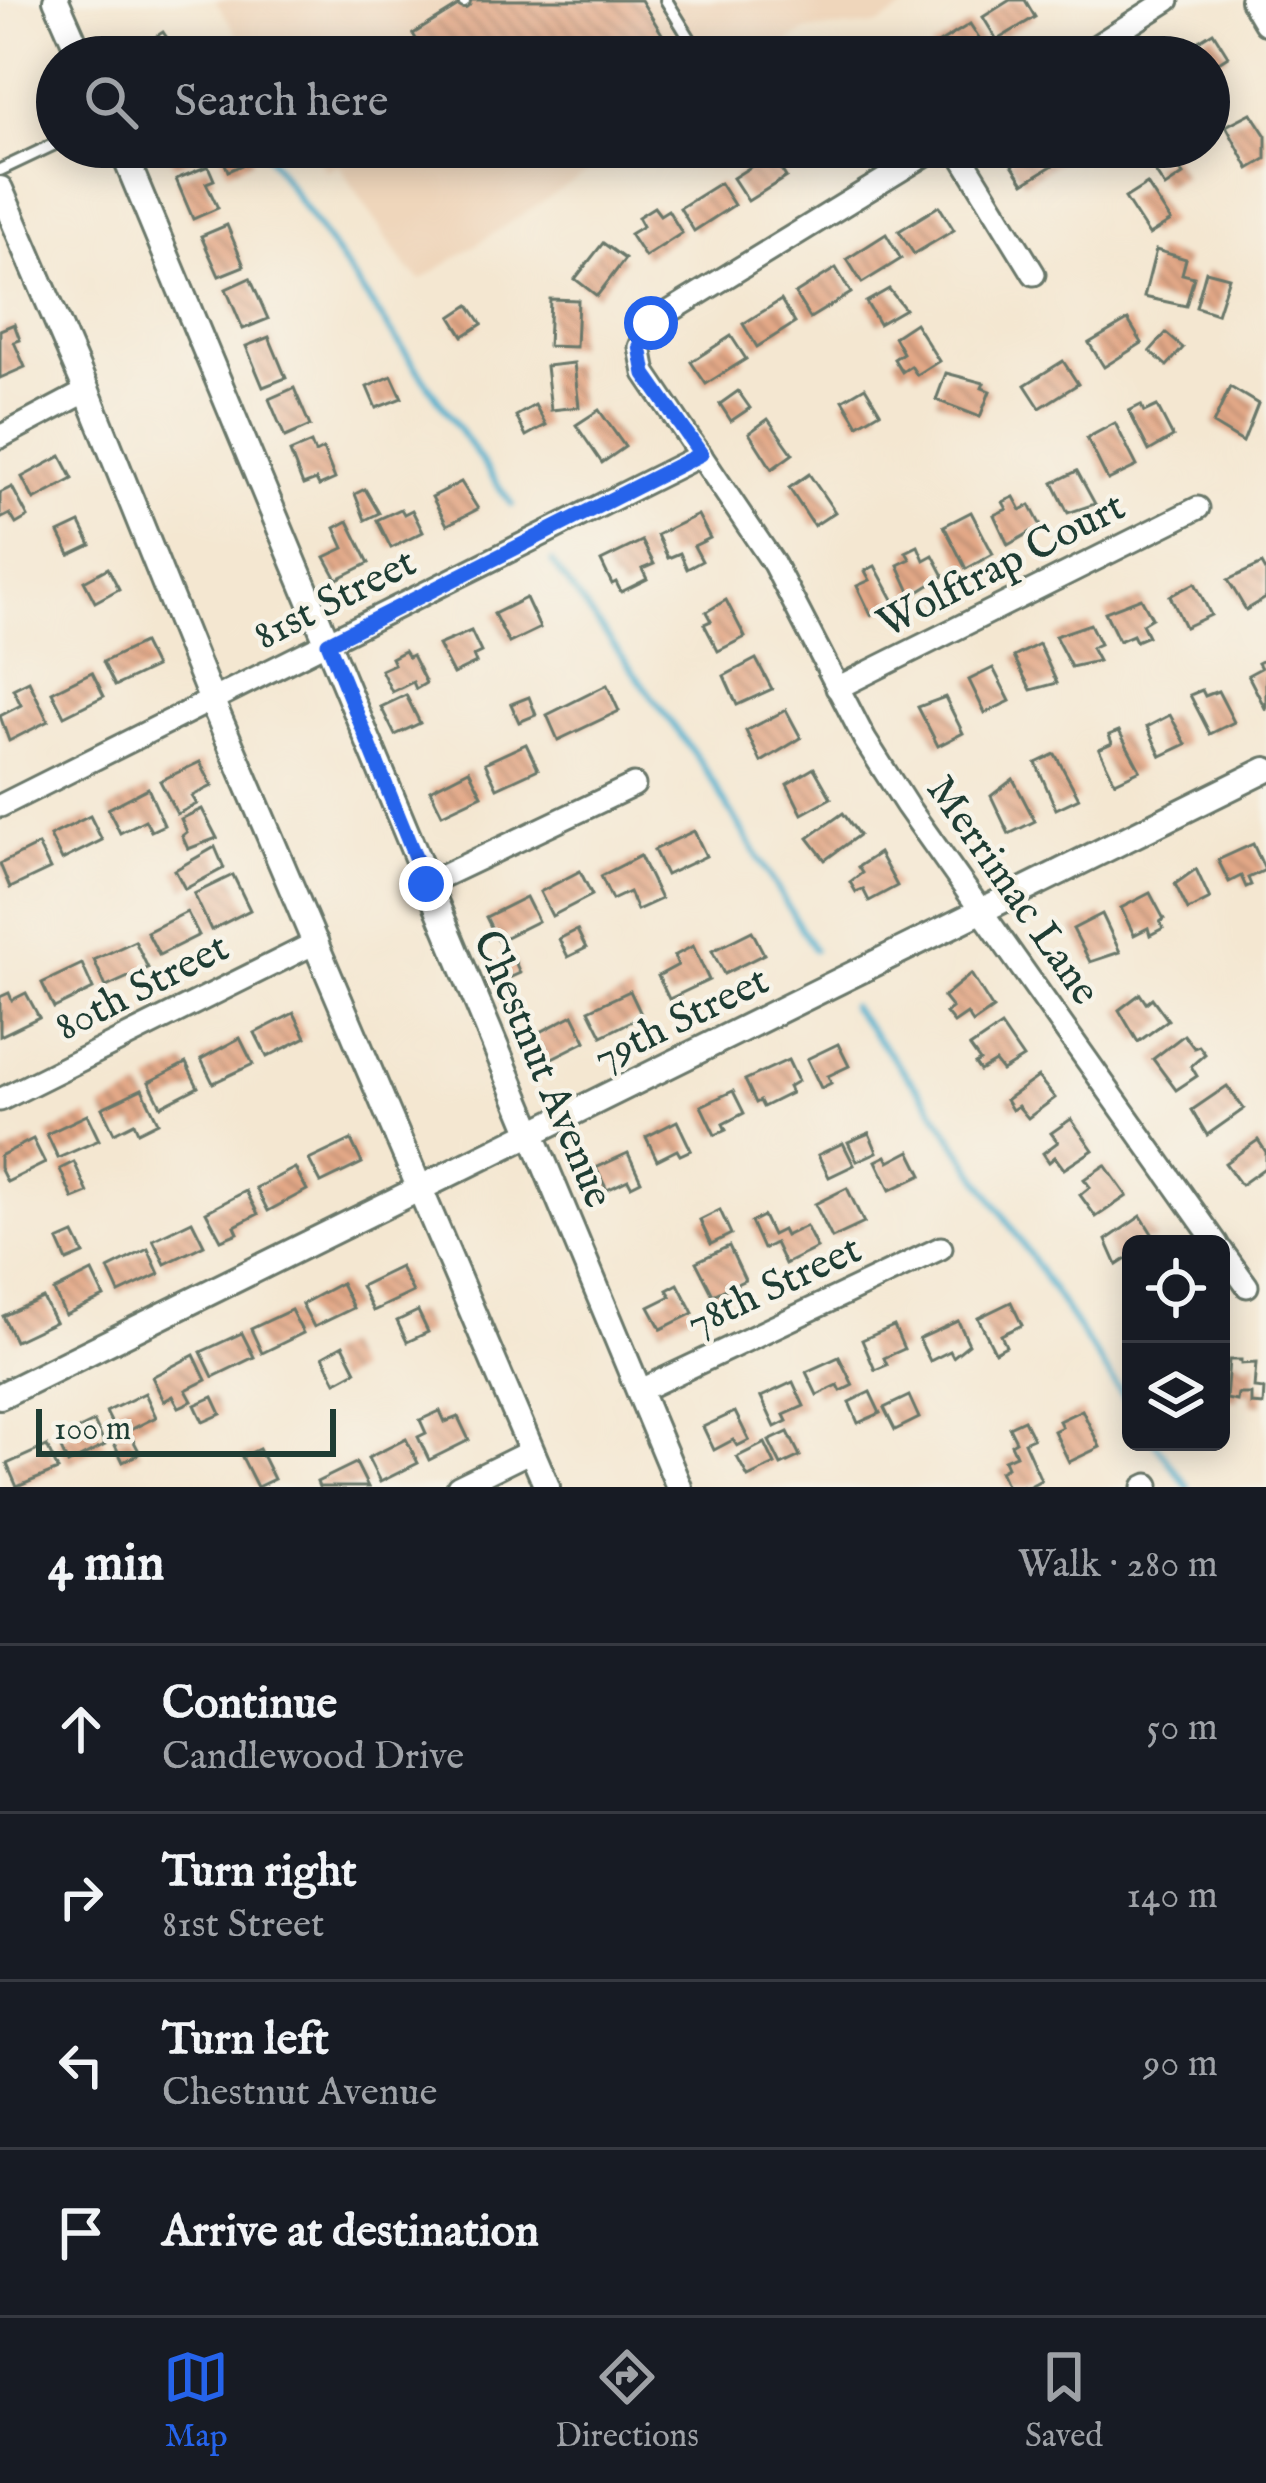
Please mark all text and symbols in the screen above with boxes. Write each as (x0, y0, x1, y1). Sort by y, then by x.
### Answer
search box (36, 36, 1230, 168)
icon: search (78, 69, 144, 135)
text: Search here (174, 74, 388, 131)
route start (624, 296, 678, 350)
street label: Wolftrap Court (869, 481, 1134, 651)
street label: 81st Street (246, 537, 425, 663)
street label: Merrimac Lane (914, 766, 1111, 1016)
route end (399, 857, 453, 911)
street label: 80th Street (47, 922, 238, 1054)
street label: Chestnut Avenue (459, 923, 624, 1216)
street label: 79th Street (585, 955, 778, 1085)
street label: 78th Street (679, 1224, 870, 1351)
map controls (1122, 1235, 1230, 1451)
button: locate (1122, 1235, 1230, 1343)
button: layers (1122, 1343, 1230, 1451)
scale bar (36, 1403, 336, 1456)
text: 100 m (54, 1409, 131, 1451)
text: 4 min (48, 1533, 164, 1598)
text: Walk · 280 m (1018, 1541, 1218, 1590)
text: Continue (162, 1676, 337, 1733)
icon: ahead (48, 1696, 114, 1762)
text: 50 m (1146, 1704, 1218, 1753)
text: Candlewood Drive (162, 1733, 464, 1782)
text: Turn right (162, 1844, 357, 1901)
icon: right (48, 1864, 114, 1930)
text: 140 m (1127, 1872, 1218, 1921)
text: 81st Street (162, 1901, 324, 1950)
text: Turn left (162, 2012, 329, 2069)
icon: left (48, 2032, 114, 2098)
text: 90 m (1143, 2040, 1218, 2089)
text: Chestnut Avenue (162, 2069, 437, 2118)
icon: arrive (48, 2200, 114, 2266)
text: Arrive at destination (162, 2204, 539, 2261)
tab: Map (163, 2344, 229, 2458)
tab: Directions (555, 2344, 699, 2458)
tab: Saved (1025, 2344, 1103, 2458)

